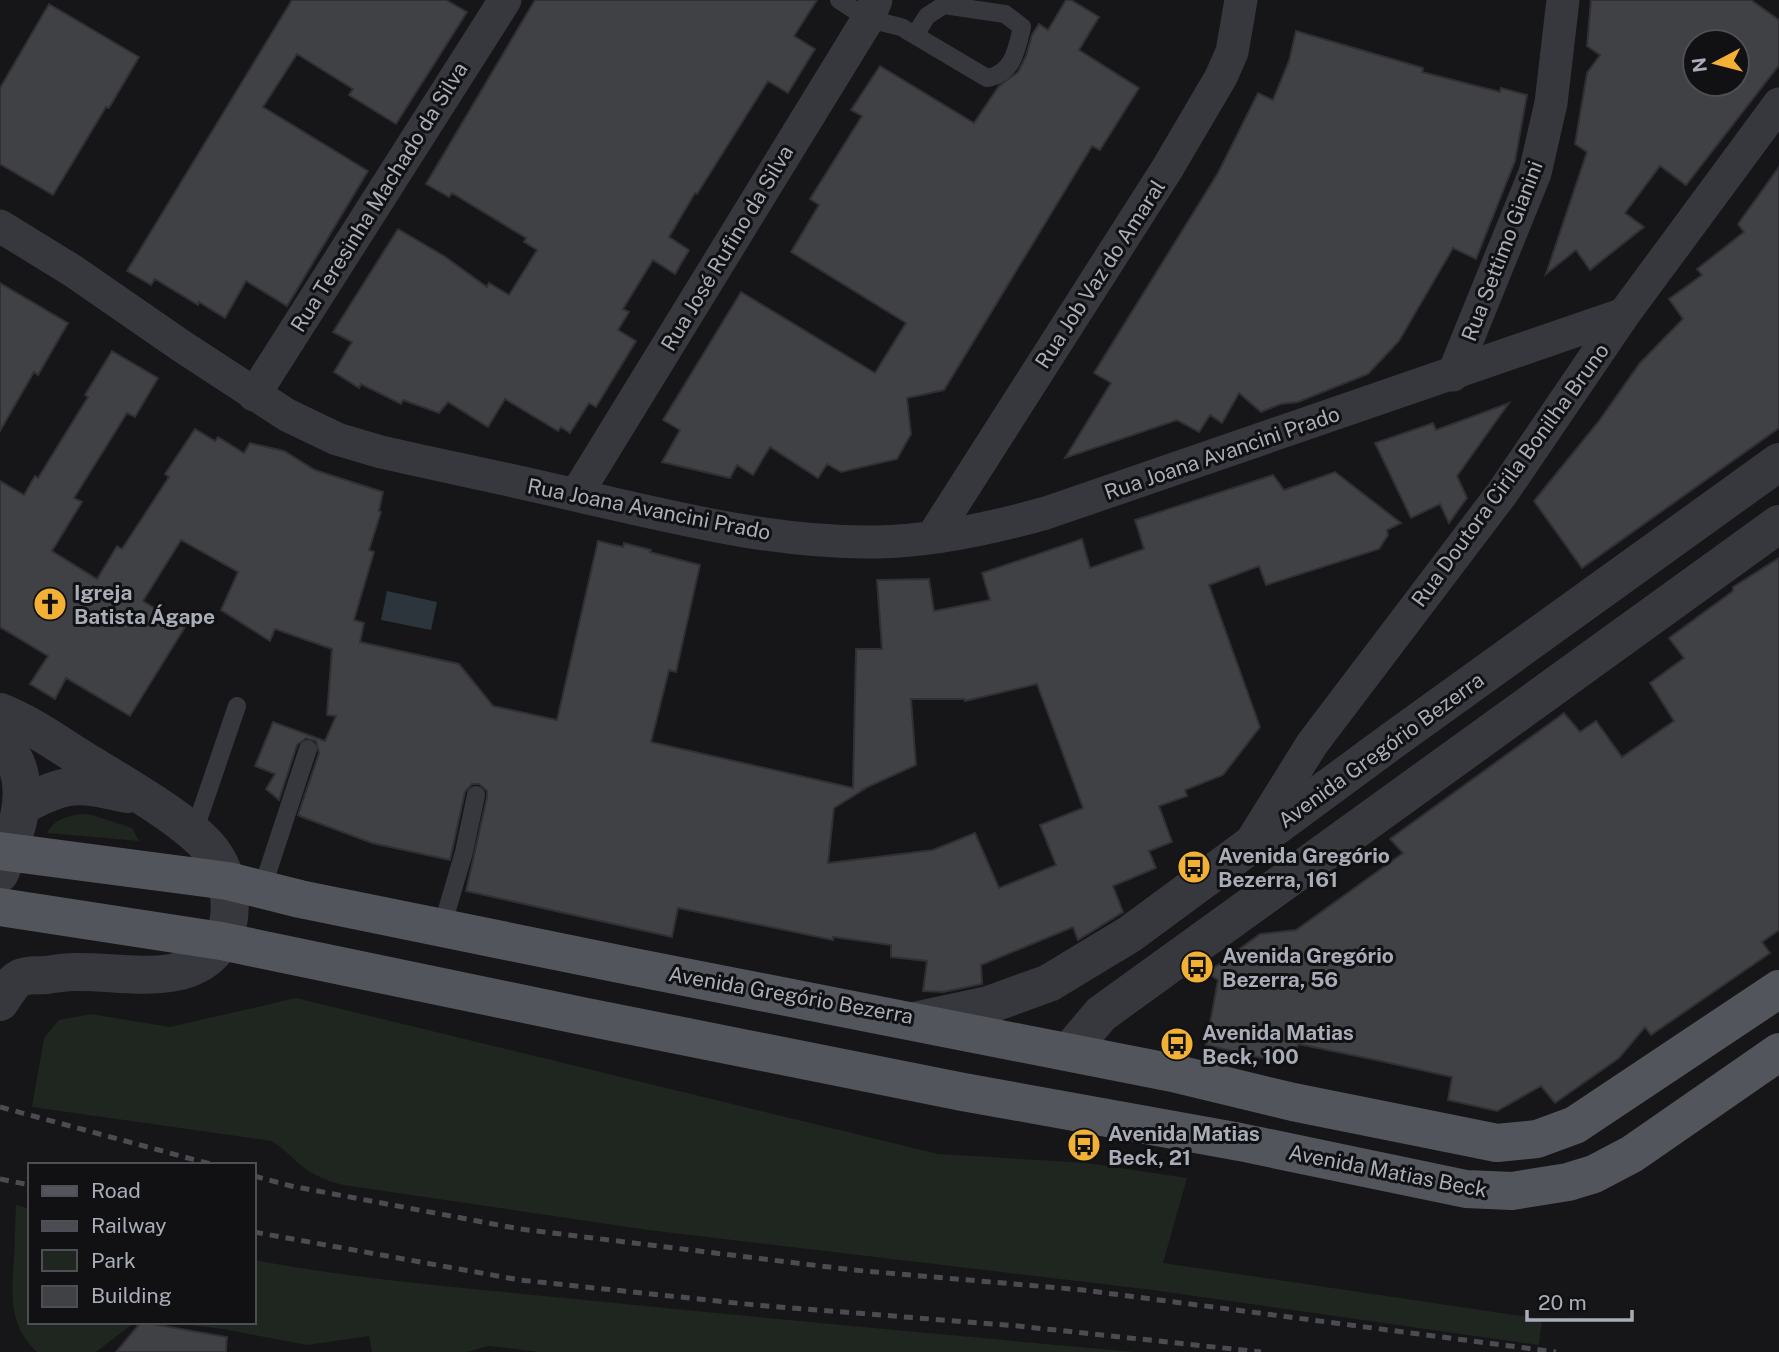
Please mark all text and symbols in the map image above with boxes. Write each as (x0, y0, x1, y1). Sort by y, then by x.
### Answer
north arrow (1681, 28, 1751, 98)
text: N (1687, 56, 1711, 74)
street label: Rua Teresinha Machado da Silva (285, 58, 473, 336)
street label: Rua José Rufino da Silva (656, 141, 798, 355)
street label: Rua Settimo Gianini (1456, 157, 1548, 345)
street label: Rua Job Vaz do Amaral (1030, 175, 1170, 373)
street label: Rua Doutora Cirila Bonilha Bruno (1406, 338, 1614, 612)
street label: Rua Joana Avancini Prado (1101, 401, 1343, 505)
street label: Rua Joana Avancini Prado (525, 473, 773, 545)
place label: Igreja Batista Ágape (74, 580, 215, 629)
church icon: Igreja Batista Ágape (31, 585, 69, 623)
street label: Avenida Gregório Bezerra (1273, 667, 1489, 833)
place label: Avenida Gregório Bezerra, 161 (1218, 843, 1390, 892)
bus stop icon: Avenida Gregório Bezerra, 161 (1175, 848, 1213, 886)
place label: Avenida Gregório Bezerra, 56 (1222, 943, 1394, 992)
bus stop icon: Avenida Gregório Bezerra, 56 (1178, 948, 1216, 986)
street label: Avenida Gregório Bezerra (667, 961, 915, 1029)
place label: Avenida Matias Beck, 100 (1202, 1020, 1354, 1069)
bus stop icon: Avenida Matias Beck, 100 (1158, 1025, 1196, 1063)
place label: Avenida Matias Beck, 21 (1108, 1121, 1260, 1170)
bus stop icon: Avenida Matias Beck, 21 (1065, 1126, 1103, 1164)
street label: Avenida Matias Beck (1287, 1139, 1490, 1203)
legend (28, 1163, 256, 1324)
text: Road (91, 1178, 141, 1203)
text: Railway (91, 1213, 167, 1238)
text: Park (91, 1248, 136, 1273)
scale bar (1527, 1278, 1632, 1322)
text: Building (91, 1283, 172, 1308)
text: 20 m (1538, 1290, 1587, 1315)

